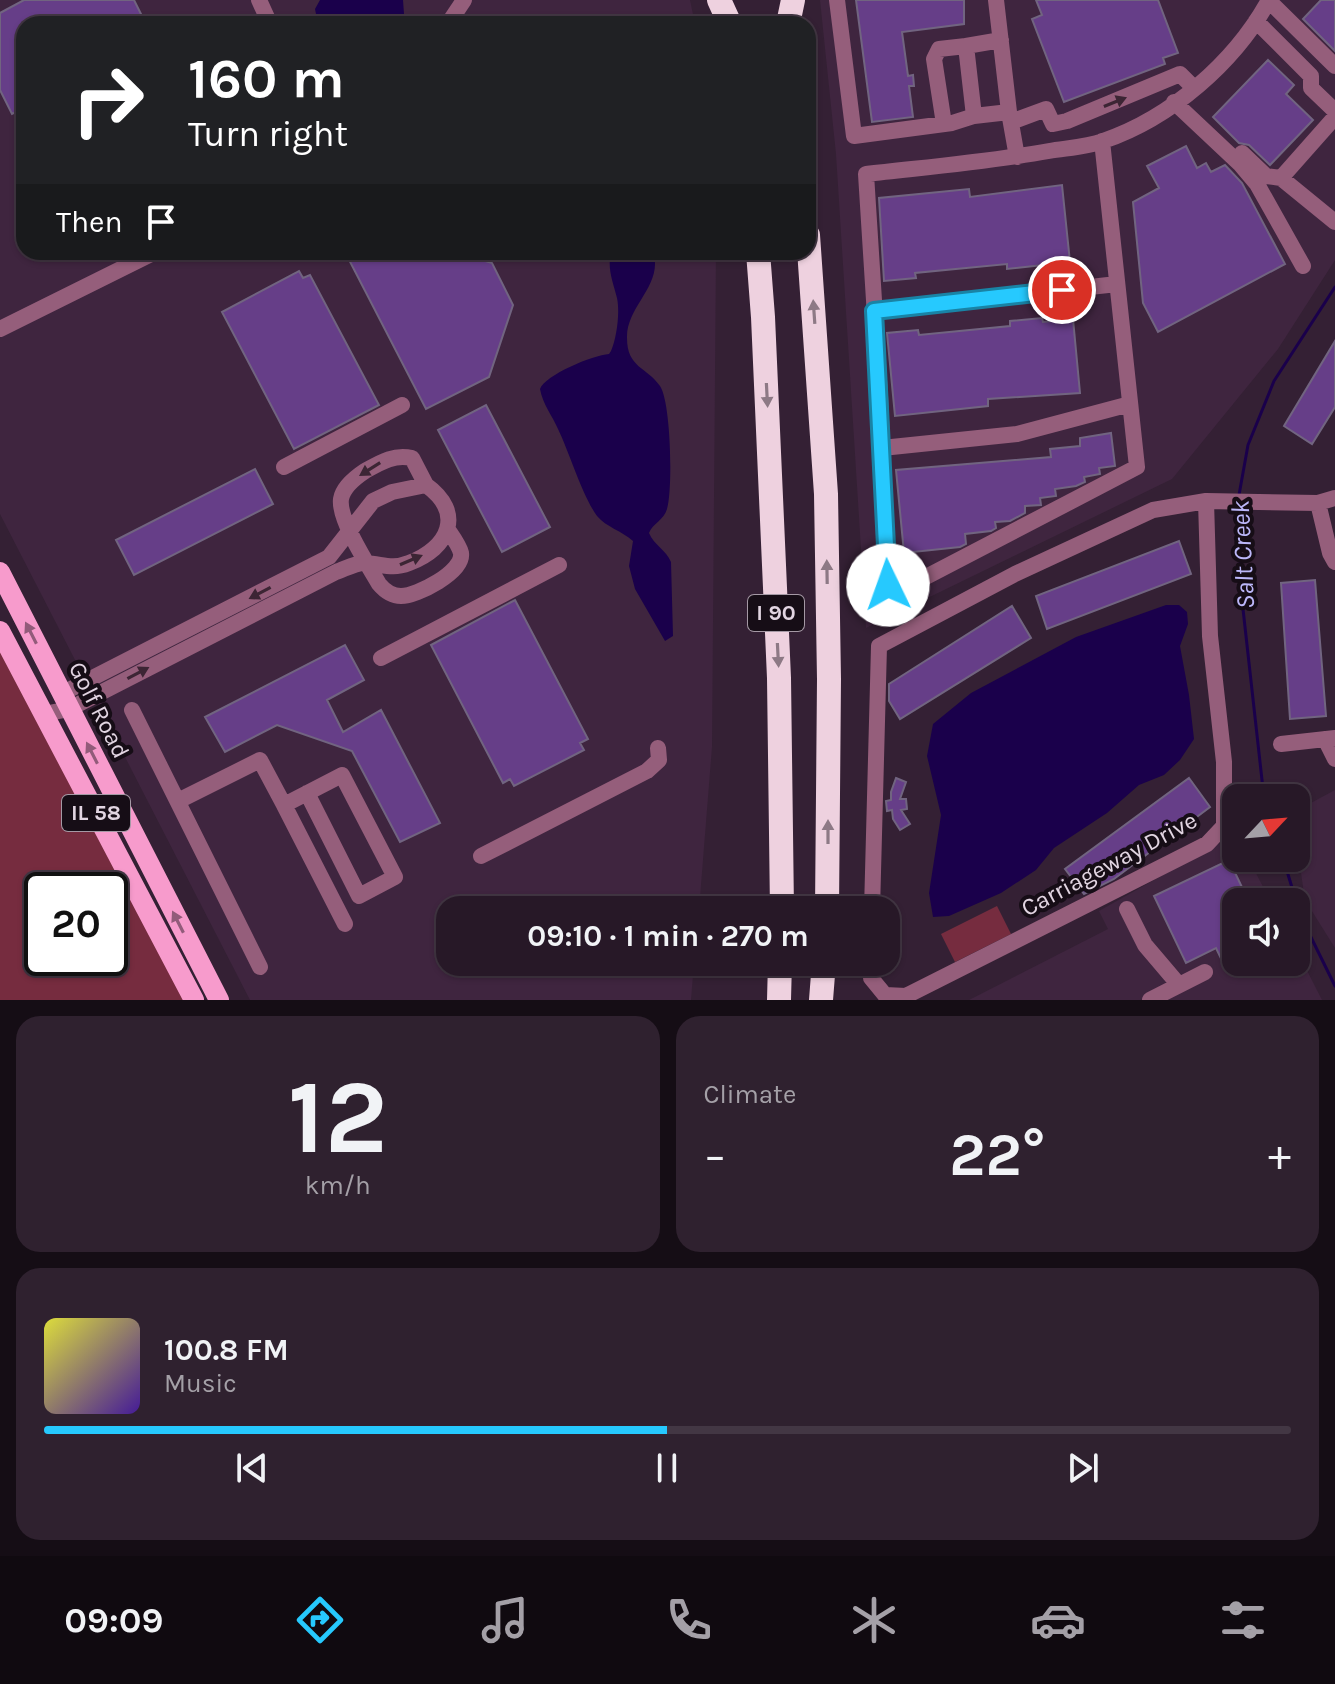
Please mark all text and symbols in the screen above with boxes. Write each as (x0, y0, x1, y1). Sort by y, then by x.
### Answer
text: 160 m (188, 46, 345, 111)
icon: right (56, 48, 160, 152)
one-way arrow (1103, 95, 1127, 108)
text: Turn right (188, 113, 348, 155)
icon: arrive (139, 200, 183, 244)
text: Then (56, 204, 123, 240)
pin (1028, 256, 1096, 324)
icon: arrive (1040, 268, 1084, 312)
one-way arrow (807, 299, 820, 324)
one-way arrow (760, 383, 773, 408)
one-way arrow (359, 462, 381, 476)
water label: Salt Creek (1225, 499, 1261, 610)
position arrow (846, 543, 930, 627)
one-way arrow (399, 554, 422, 567)
one-way arrow (821, 559, 834, 584)
one-way arrow (249, 585, 271, 599)
road number: I 90 (748, 595, 804, 631)
one-way arrow (24, 621, 37, 644)
one-way arrow (772, 643, 785, 668)
street label: Golf Road (63, 657, 135, 763)
one-way arrow (127, 666, 149, 680)
one-way arrow (85, 742, 98, 765)
north arrow (1222, 784, 1310, 872)
map controls (1222, 784, 1310, 976)
road number: IL 58 (62, 795, 130, 831)
street label: Carriageway Drive (1016, 806, 1202, 922)
one-way arrow (822, 819, 835, 844)
speed limit sign: 20 (24, 872, 128, 976)
button: sound (1222, 888, 1310, 976)
one-way arrow (172, 910, 185, 933)
text: 09:10 · 1 min · 270 m (527, 918, 809, 954)
text: 12 (288, 1057, 388, 1178)
text: Climate (704, 1079, 796, 1110)
text: 22° (949, 1120, 1045, 1190)
text: − (704, 1130, 727, 1181)
text: + (1268, 1130, 1291, 1181)
text: km/h (305, 1170, 371, 1201)
text: 100.8 FM (164, 1332, 289, 1368)
text: Music (164, 1368, 237, 1399)
icon: previous (230, 1446, 274, 1490)
icon: pause (645, 1446, 689, 1490)
icon: next (1061, 1446, 1105, 1490)
icon: directions (292, 1592, 348, 1648)
icon: music (477, 1592, 533, 1648)
icon: phone (661, 1592, 717, 1648)
icon: climate (846, 1592, 902, 1648)
icon: car (1030, 1592, 1086, 1648)
icon: filters (1215, 1592, 1271, 1648)
text: 09:09 (64, 1599, 163, 1641)

